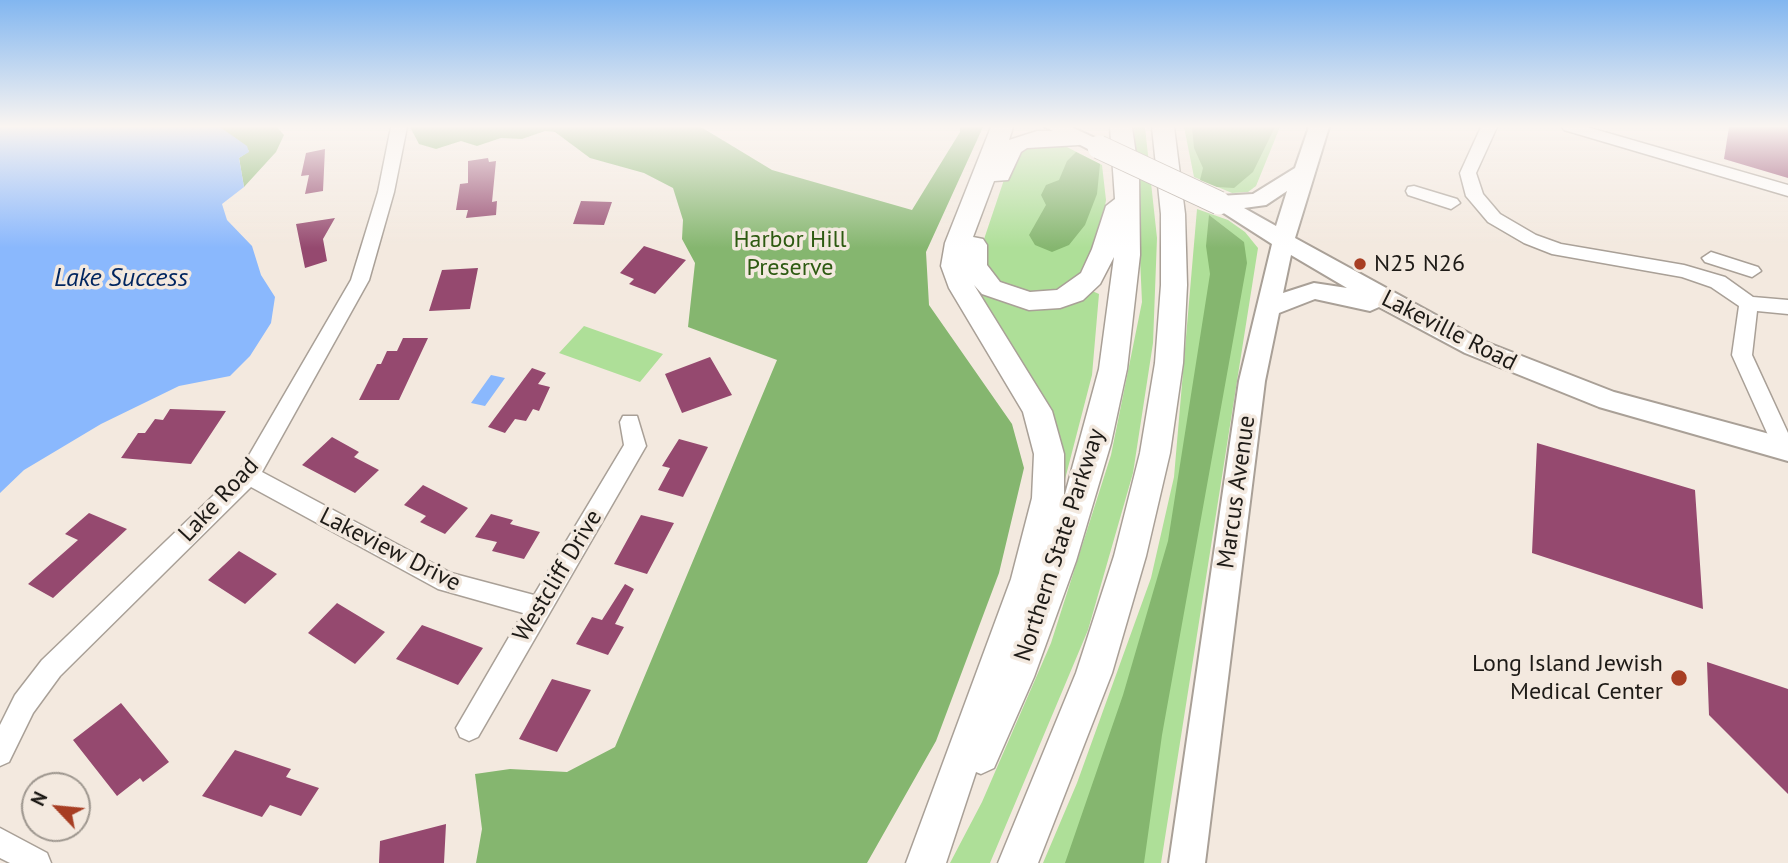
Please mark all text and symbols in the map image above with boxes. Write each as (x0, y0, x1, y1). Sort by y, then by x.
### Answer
park label: Harbor Hill Preserve (733, 226, 847, 282)
place label: N25 N26 (1374, 250, 1465, 278)
marker: N25 N26 (1352, 256, 1368, 272)
water label: Lake Success (54, 263, 188, 295)
street label: Lakeville Road (1376, 285, 1522, 377)
street label: Marcus Avenue (1212, 414, 1262, 570)
street label: Northern State Parkway (1009, 425, 1111, 665)
street label: Lake Road (173, 452, 265, 548)
street label: Lakeview Drive (315, 502, 465, 598)
street label: Westcliff Drive (507, 505, 609, 647)
place label: Long Island Jewish Medical Center (1472, 650, 1663, 706)
marker: Long Island Jewish Medical Center (1669, 668, 1689, 688)
north arrow (21, 772, 91, 842)
text: N (25, 788, 52, 810)

